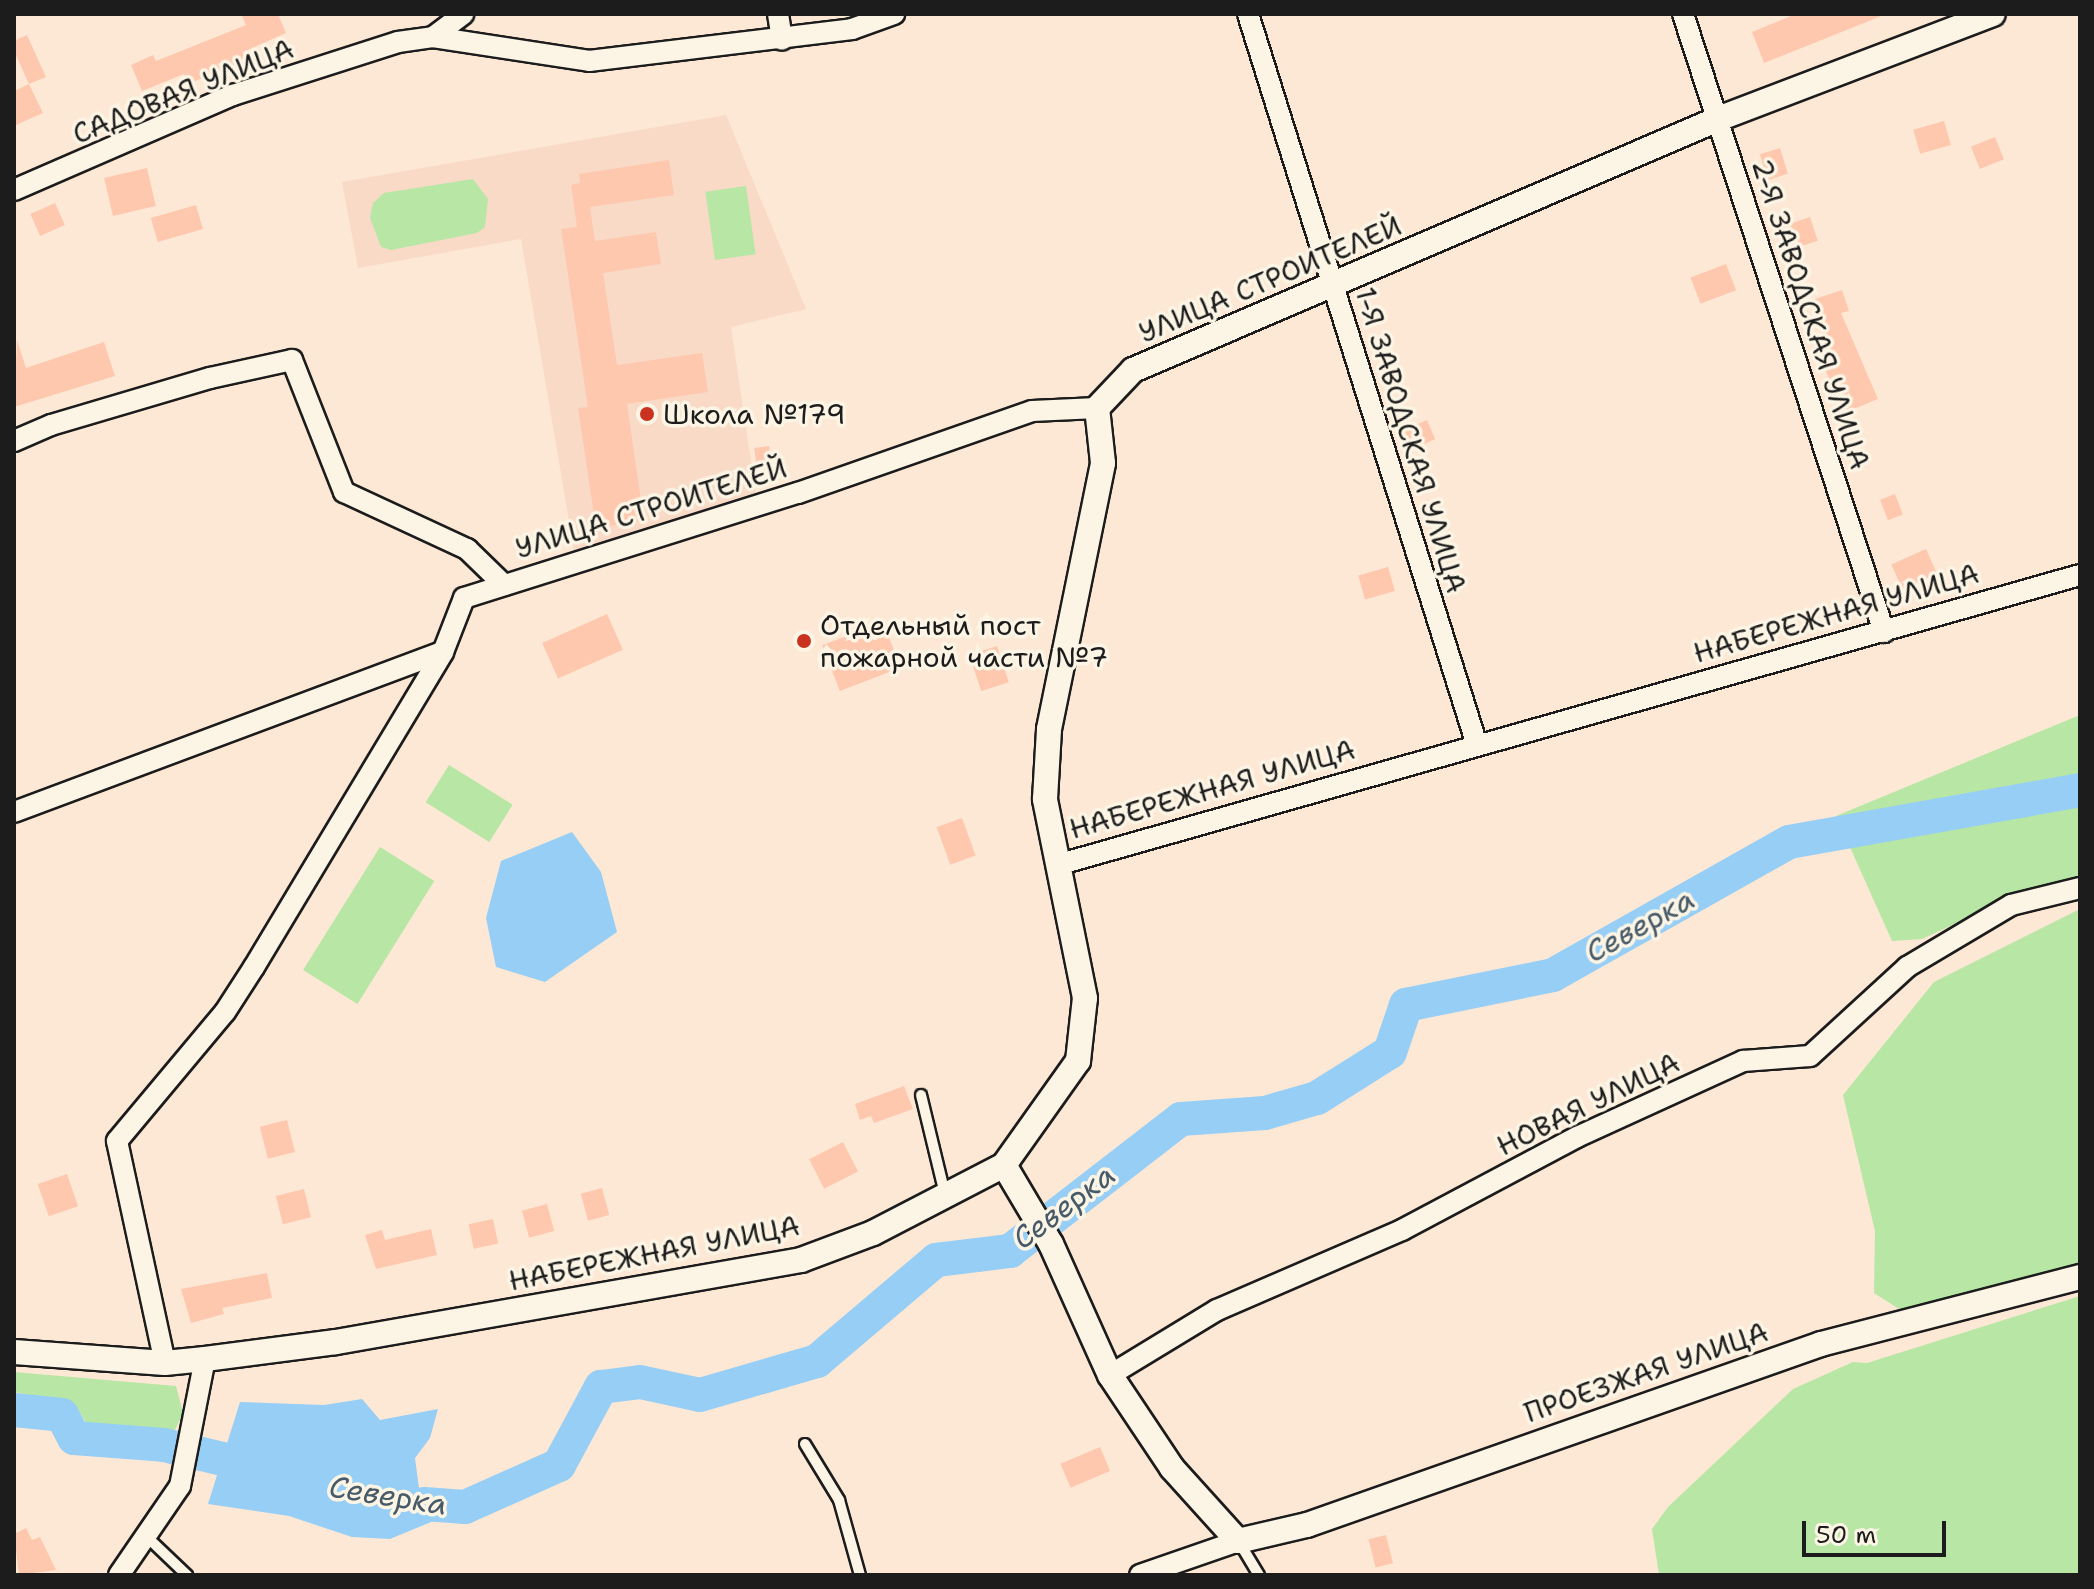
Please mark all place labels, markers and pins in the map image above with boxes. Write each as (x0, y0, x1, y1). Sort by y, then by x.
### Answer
place label: Школа №179 (663, 397, 846, 431)
marker: Школа №179 (638, 405, 656, 423)
place label: Отдельный пост пожарной части №7 (820, 608, 1108, 674)
marker: Отдельный пост пожарной части №7 (795, 632, 813, 650)

